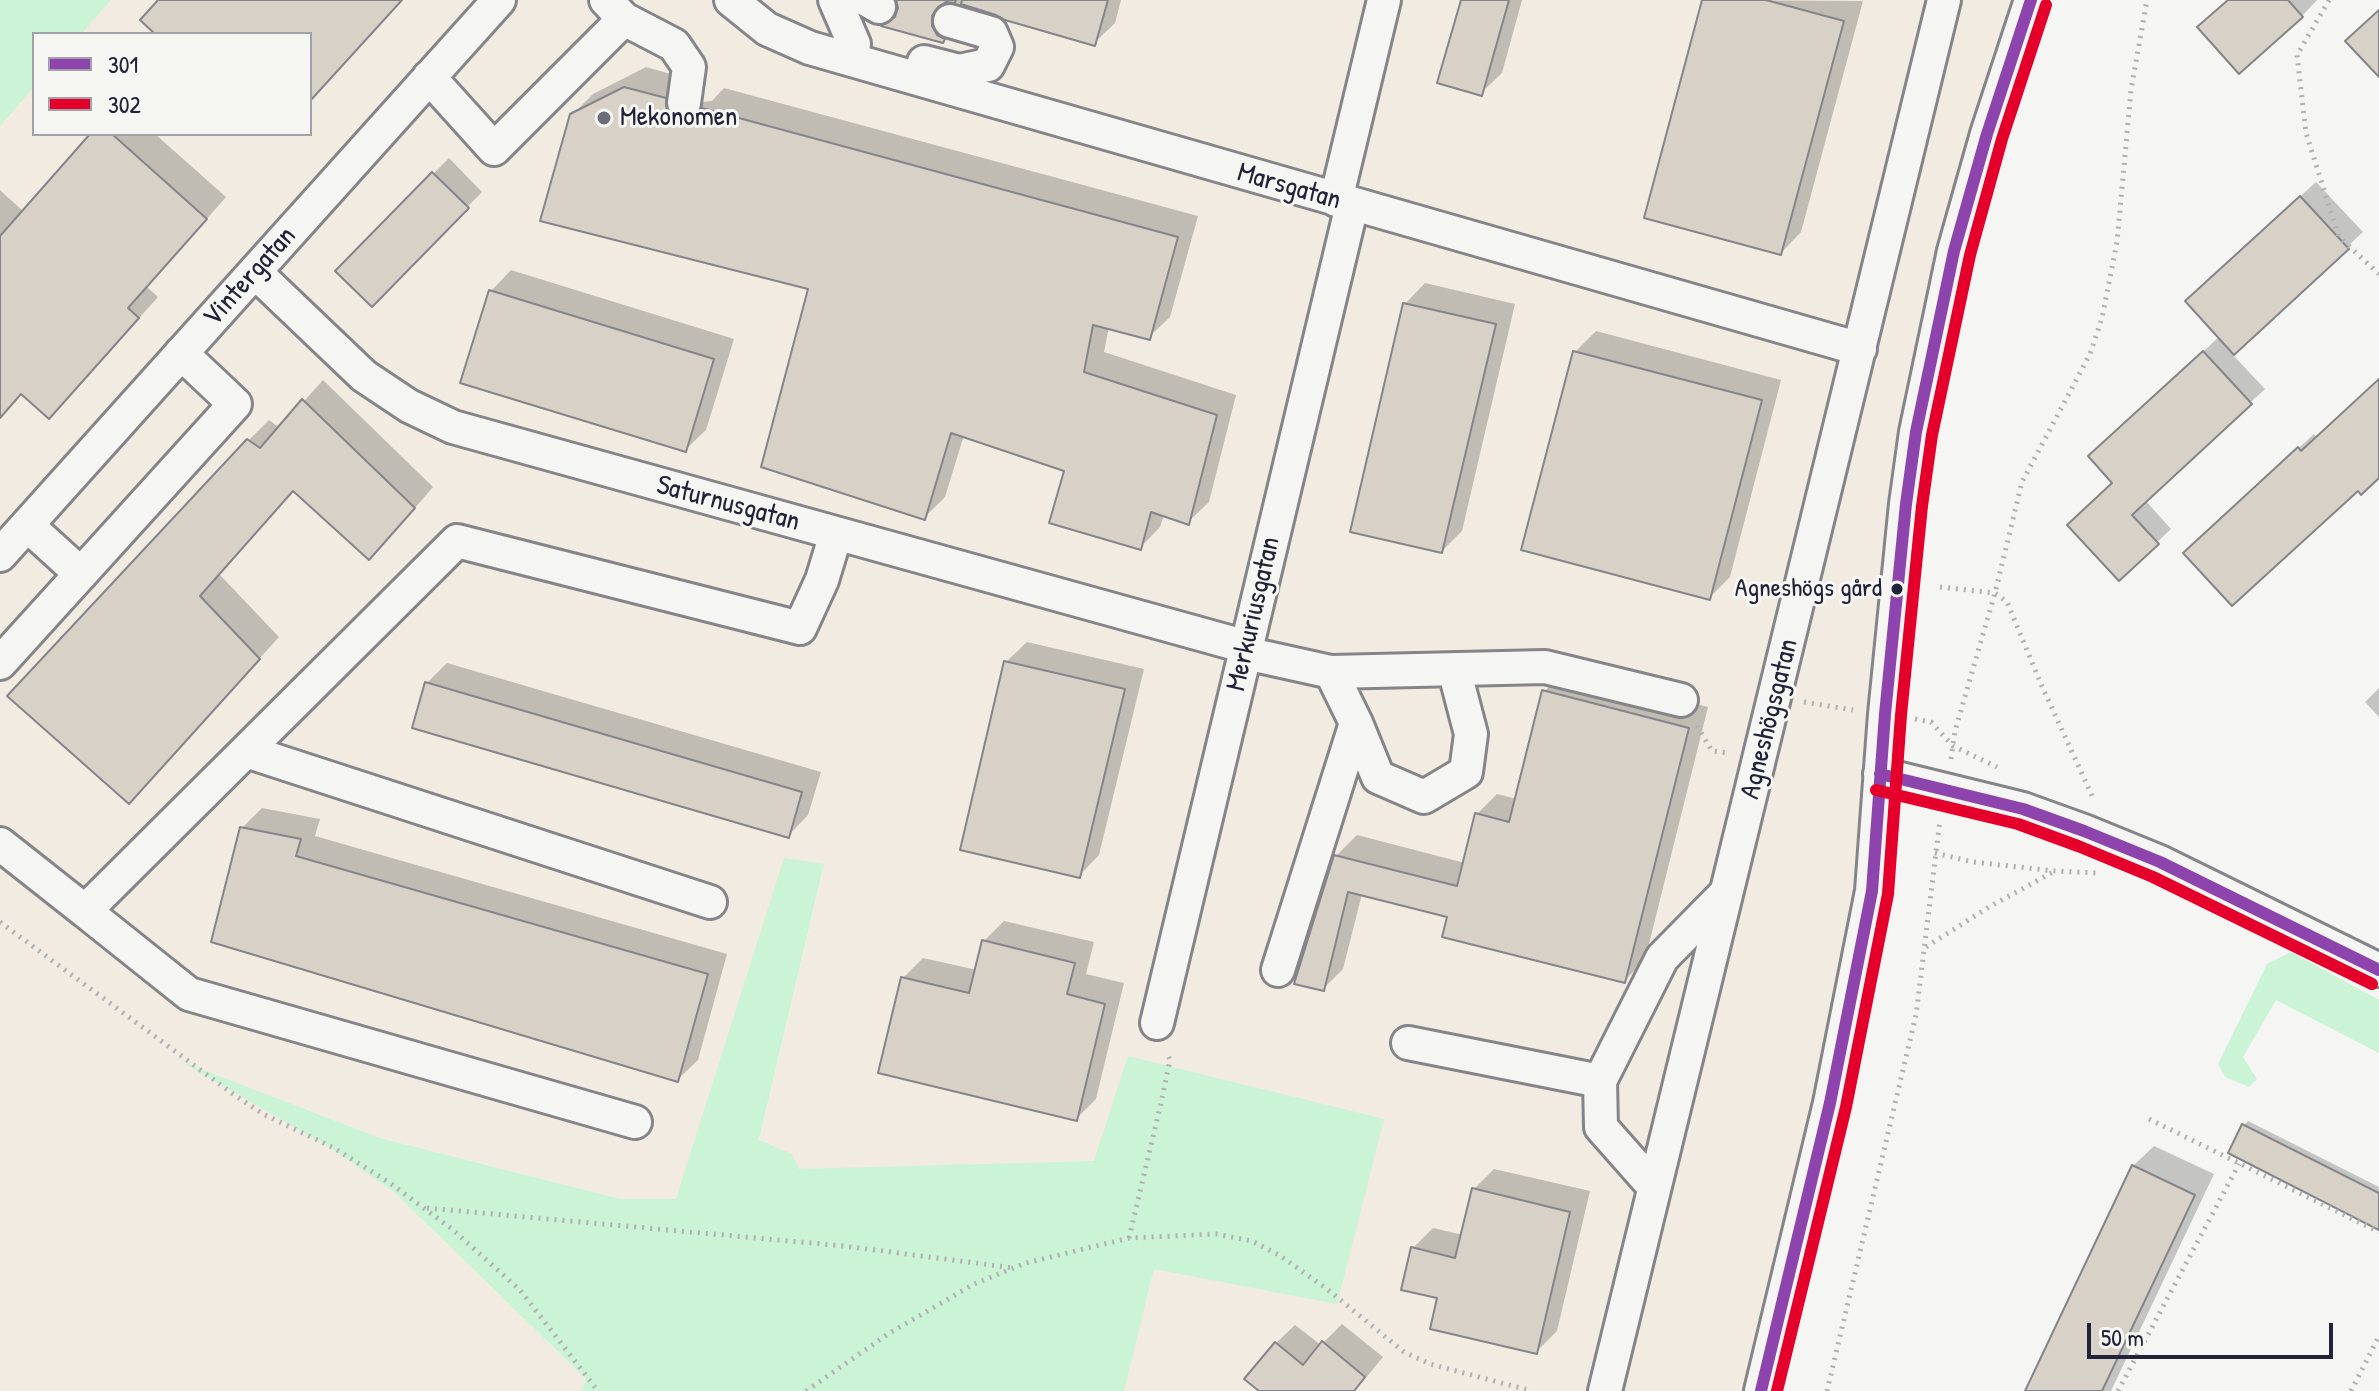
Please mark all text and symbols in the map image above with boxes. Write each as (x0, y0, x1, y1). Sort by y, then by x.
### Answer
legend (32, 32, 312, 136)
text: 301 (108, 48, 138, 80)
text: 302 (108, 88, 141, 120)
place label: Mekonomen (620, 101, 737, 135)
marker: Mekonomen (595, 109, 613, 127)
street label: Marsgatan (1233, 156, 1345, 218)
street label: Vintergatan (196, 220, 304, 334)
street label: Saturnusgatan (653, 469, 803, 539)
street label: Merkuriusgatan (1220, 534, 1288, 694)
place label: Agneshögs gård (1735, 573, 1882, 605)
marker: Agneshögs gård (1889, 581, 1905, 597)
street label: Agneshögsgatan (1734, 636, 1806, 802)
scale bar (2091, 1307, 2337, 1357)
text: 50 m (2101, 1321, 2144, 1353)

